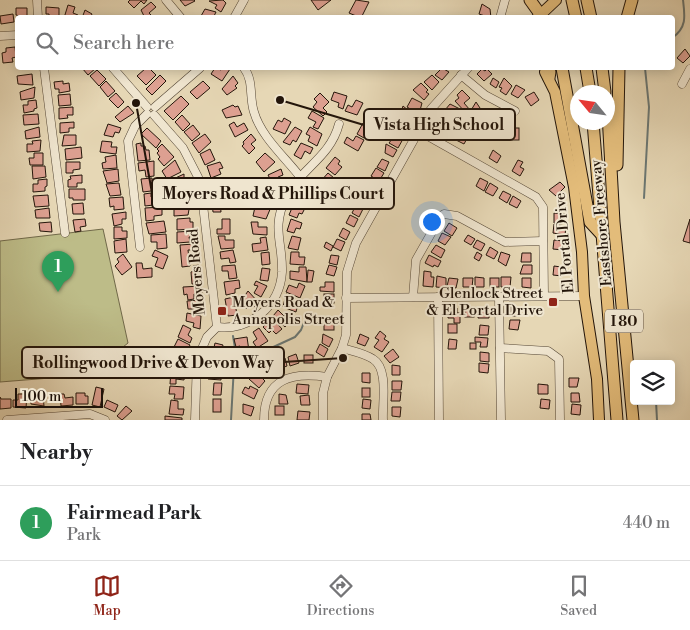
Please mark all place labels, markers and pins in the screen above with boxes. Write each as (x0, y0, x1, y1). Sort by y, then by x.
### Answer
callout: Vista High School (364, 109, 515, 140)
callout: Moyers Road & Phillips Court (152, 178, 394, 209)
pin: 1 (42, 251, 74, 292)
place label: Glenlock Street & El Portal Drive (427, 284, 544, 320)
place label: Moyers Road & Annapolis Street (231, 293, 345, 329)
marker: Glenlock Street & El Portal Drive (547, 296, 559, 308)
marker: Moyers Road & Annapolis Street (216, 305, 228, 317)
callout: Rollingwood Drive & Devon Way (22, 347, 284, 378)

